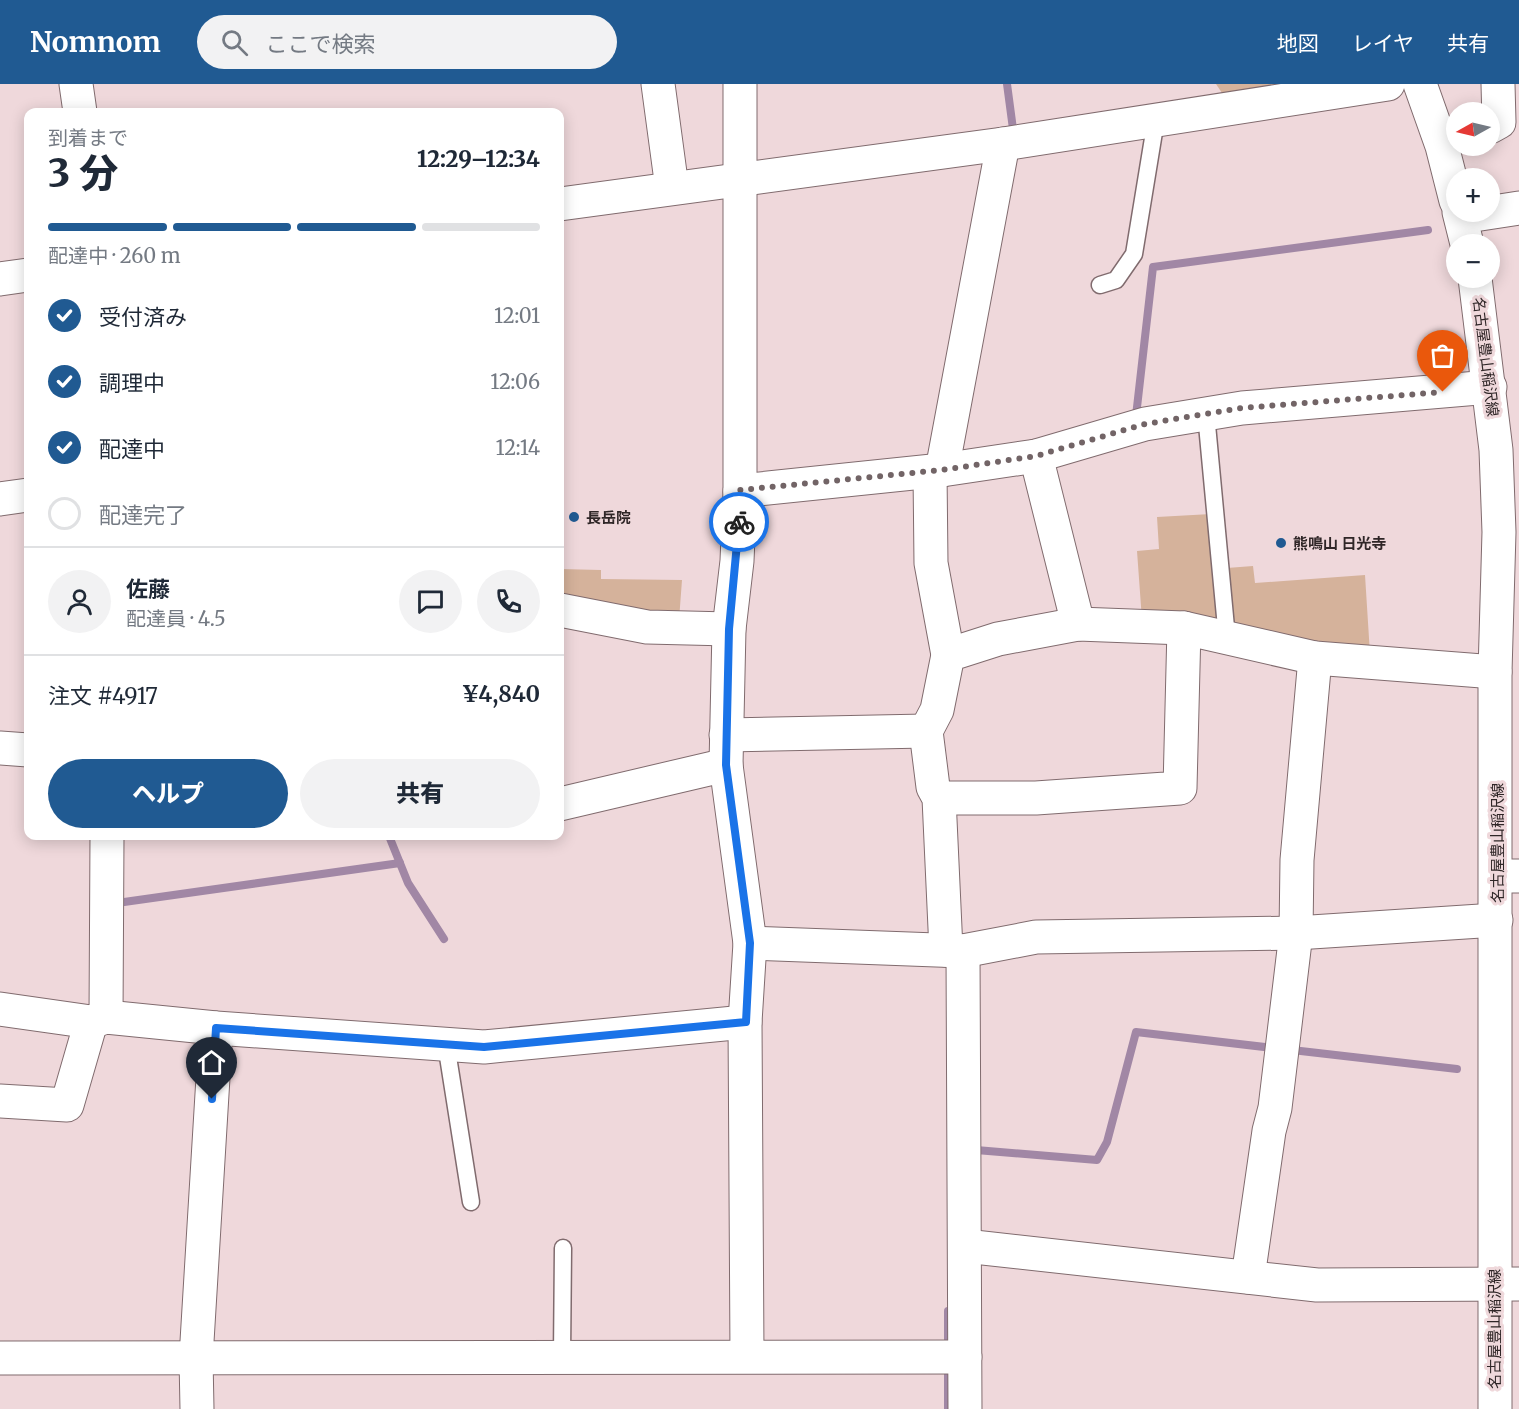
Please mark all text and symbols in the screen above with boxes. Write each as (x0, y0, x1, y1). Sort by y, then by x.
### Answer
search box (197, 15, 617, 69)
text: Nomnom (30, 24, 161, 60)
icon: search (218, 26, 251, 59)
text: ここで検索 (266, 30, 376, 58)
text: 地図 (1277, 30, 1319, 57)
text: レイヤ (1352, 30, 1414, 57)
text: 共有 (1447, 30, 1489, 57)
north arrow (1446, 102, 1500, 156)
map controls (1446, 102, 1500, 288)
text: 到着まで (48, 125, 128, 150)
text: 12:29–12:34 (417, 145, 540, 173)
text: 3 分 (48, 149, 119, 198)
button: + (1446, 168, 1500, 222)
button: − (1446, 234, 1500, 288)
text: 配達中 · 260 m (48, 243, 181, 268)
street label: 名古屋豊山稲沢線 (1469, 296, 1503, 418)
icon: check (48, 299, 81, 332)
text: 受付済み (99, 303, 187, 331)
text: 12:01 (494, 303, 540, 328)
pin (1417, 330, 1468, 392)
icon: bag (1426, 339, 1459, 372)
icon: check (48, 365, 81, 398)
text: 調理中 (99, 369, 165, 397)
text: 12:06 (490, 369, 540, 394)
icon: check (48, 431, 81, 464)
text: 配達中 (99, 435, 165, 463)
text: 12:14 (495, 435, 540, 460)
courier (709, 492, 769, 552)
text: 配達完了 (99, 501, 187, 529)
icon: bike (723, 506, 756, 539)
place label: 長岳院 (586, 508, 631, 527)
marker: 長岳院 (567, 510, 581, 524)
place label: 熊鳴山 日光寺 (1293, 534, 1387, 553)
marker: 熊鳴山 日光寺 (1274, 536, 1288, 550)
button: person (48, 570, 111, 633)
button: chat (399, 570, 462, 633)
button: phone (477, 570, 540, 633)
text: 佐藤 (126, 575, 170, 603)
text: 配達員 · 4.5 (126, 606, 226, 631)
text: ¥4,840 (462, 680, 540, 708)
text: 注文 #4917 (48, 682, 158, 710)
button: ヘルプ (48, 759, 288, 828)
button: 共有 (300, 759, 540, 828)
street label: 名古屋豊山稲沢線 (1488, 783, 1507, 903)
pin (186, 1037, 237, 1099)
icon: home (195, 1046, 228, 1079)
street label: 名古屋豊山稲沢線 (1485, 1269, 1504, 1389)

